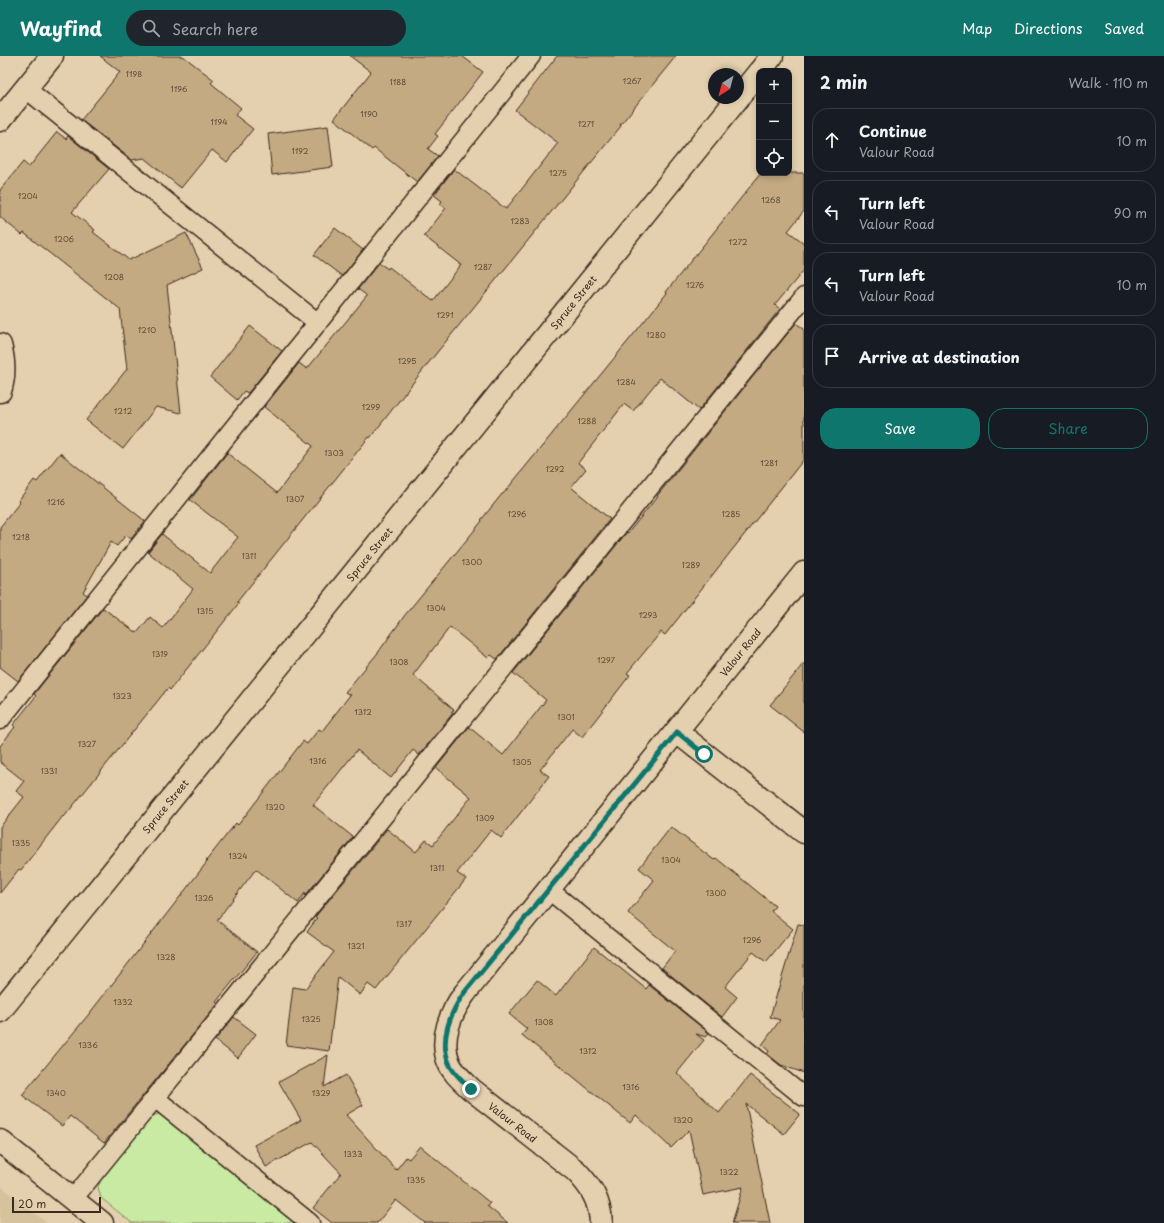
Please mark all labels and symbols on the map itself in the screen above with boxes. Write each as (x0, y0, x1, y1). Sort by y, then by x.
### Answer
house number: 1198 (126, 68, 142, 80)
north arrow (708, 68, 744, 104)
house number: 1267 (623, 75, 642, 87)
house number: 1188 (390, 76, 406, 88)
house number: 1196 (171, 83, 188, 95)
house number: 1190 (360, 108, 378, 120)
house number: 1194 (211, 116, 227, 128)
house number: 1271 (578, 118, 594, 130)
house number: 1192 (292, 145, 309, 157)
house number: 1275 (549, 167, 567, 179)
house number: 1204 (18, 190, 38, 202)
house number: 1268 (761, 194, 781, 206)
house number: 1283 (510, 215, 530, 227)
house number: 1206 (54, 233, 74, 245)
house number: 1272 (729, 236, 748, 248)
house number: 1287 (474, 261, 493, 273)
house number: 1208 (104, 271, 124, 283)
street label: Spruce Street (546, 272, 600, 332)
house number: 1276 (686, 279, 704, 291)
house number: 1291 (436, 309, 454, 321)
house number: 1210 (138, 324, 156, 336)
house number: 1280 (646, 329, 666, 341)
house number: 1295 (398, 355, 416, 367)
house number: 1284 (616, 376, 636, 388)
house number: 1299 (362, 401, 380, 413)
house number: 1212 (114, 405, 133, 417)
house number: 1288 (577, 415, 597, 427)
house number: 1303 (324, 447, 344, 459)
house number: 1281 (760, 457, 778, 469)
house number: 1292 (546, 463, 565, 475)
house number: 1307 (286, 493, 305, 505)
house number: 1216 (47, 496, 65, 508)
house number: 1296 (508, 508, 526, 520)
house number: 1285 (722, 508, 740, 520)
street label: Spruce Street (342, 524, 396, 584)
house number: 1218 (12, 531, 30, 543)
house number: 1311 (242, 550, 256, 562)
house number: 1300 (462, 556, 482, 568)
house number: 1289 (682, 559, 700, 571)
house number: 1304 (426, 602, 446, 614)
house number: 1315 (197, 605, 213, 617)
house number: 1293 (639, 609, 657, 621)
street label: Valour Road (716, 625, 764, 679)
house number: 1319 (152, 648, 168, 660)
house number: 1297 (597, 654, 615, 666)
house number: 1308 (389, 656, 409, 668)
house number: 1323 (112, 690, 132, 702)
house number: 1312 (354, 706, 372, 718)
house number: 1301 (557, 711, 575, 723)
house number: 1327 (78, 738, 97, 750)
route start (695, 745, 713, 763)
house number: 1316 (309, 755, 327, 767)
house number: 1305 (512, 756, 532, 768)
house number: 1331 (41, 765, 57, 777)
street label: Spruce Street (138, 776, 192, 836)
house number: 1320 (265, 801, 285, 813)
house number: 1309 (476, 812, 495, 824)
house number: 1335 (12, 837, 30, 849)
house number: 1324 (229, 850, 247, 862)
house number: 1304 (661, 854, 681, 866)
house number: 1311 (430, 862, 444, 874)
house number: 1300 (706, 887, 726, 899)
house number: 1326 (194, 892, 214, 904)
house number: 1317 (396, 918, 412, 930)
house number: 1296 (743, 934, 761, 946)
house number: 1321 (348, 940, 364, 952)
house number: 1328 (157, 951, 175, 963)
house number: 1332 (113, 996, 133, 1008)
house number: 1325 (301, 1013, 321, 1025)
house number: 1308 (534, 1016, 554, 1028)
house number: 1336 (78, 1039, 98, 1051)
house number: 1312 (579, 1045, 597, 1057)
route end (462, 1080, 480, 1098)
house number: 1316 (622, 1081, 640, 1093)
house number: 1340 (46, 1087, 66, 1099)
house number: 1329 (312, 1087, 331, 1099)
street label: Valour Road (485, 1098, 541, 1146)
house number: 1320 (673, 1114, 693, 1126)
house number: 1333 (344, 1148, 362, 1160)
house number: 1322 (720, 1166, 738, 1178)
house number: 1335 (407, 1174, 425, 1186)
scale bar (12, 1195, 101, 1214)

